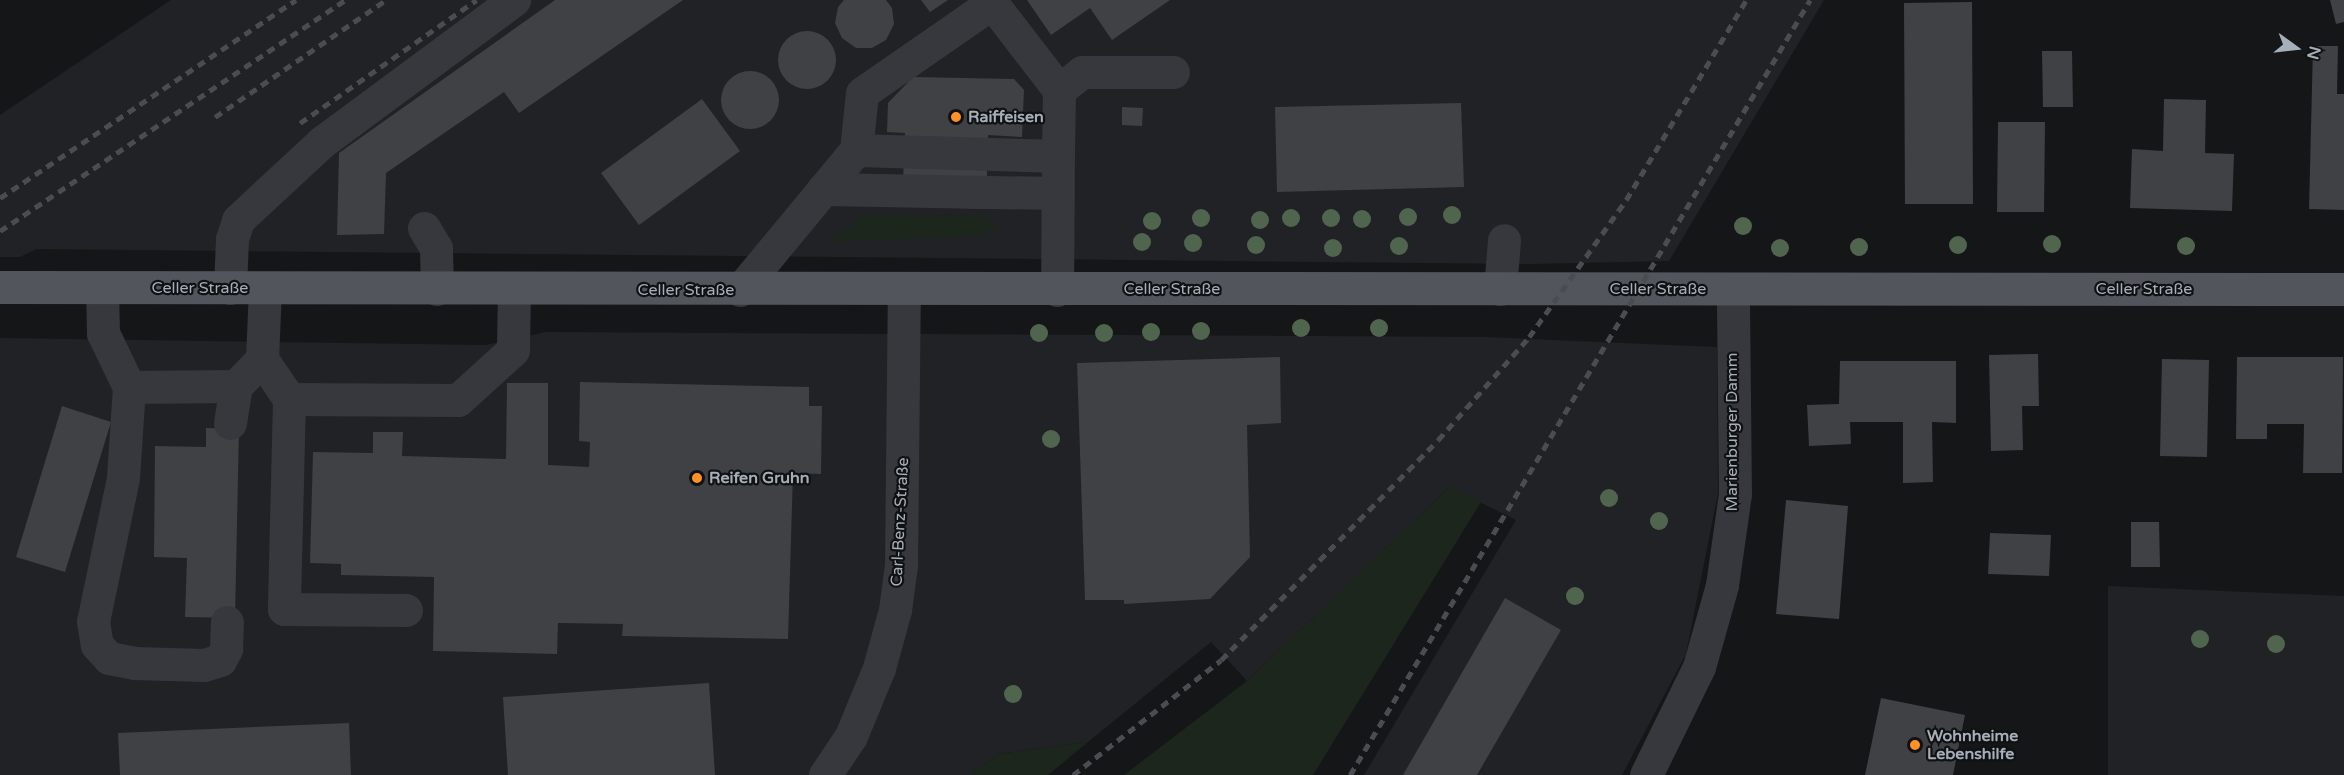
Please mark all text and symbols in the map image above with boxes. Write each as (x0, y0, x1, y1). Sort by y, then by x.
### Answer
north arrow (2266, 18, 2326, 78)
text: N (2302, 44, 2325, 61)
place label: Raiffeisen (968, 107, 1044, 127)
marker: Raiffeisen (949, 110, 963, 124)
street label: Celler Straße (152, 278, 248, 298)
street label: Celler Straße (1124, 279, 1220, 299)
street label: Celler Straße (1610, 279, 1706, 299)
street label: Celler Straße (2096, 279, 2192, 299)
street label: Celler Straße (638, 280, 734, 300)
street label: Marienburger Damm (1722, 353, 1742, 511)
street label: Carl-Benz-Straße (887, 457, 913, 587)
place label: Reifen Gruhn (709, 468, 810, 488)
marker: Reifen Gruhn (690, 471, 704, 485)
place label: Wohnheime Lebenshilfe (1927, 726, 2018, 764)
marker: Wohnheime Lebenshilfe (1908, 738, 1922, 752)

